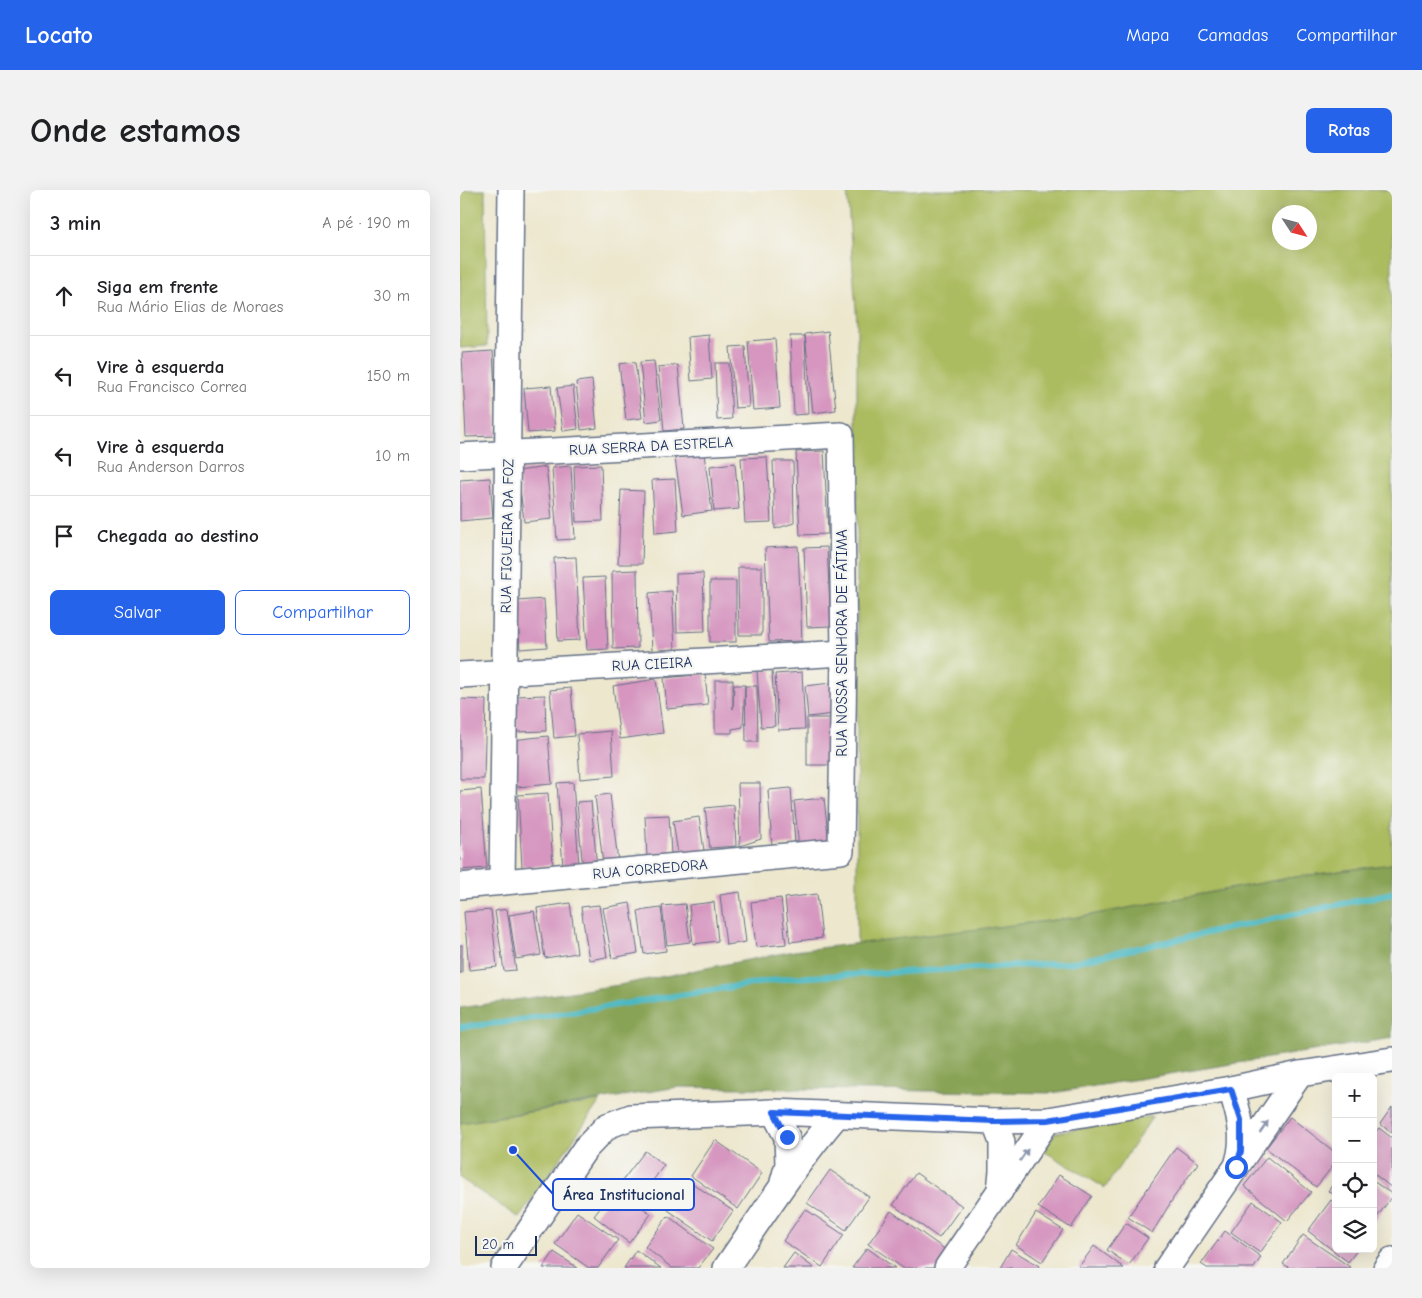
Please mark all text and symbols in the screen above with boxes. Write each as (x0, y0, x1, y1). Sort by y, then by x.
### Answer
text: Locato (25, 21, 93, 49)
text: Mapa (1126, 25, 1169, 46)
text: Camadas (1197, 25, 1268, 46)
text: Compartilhar (1296, 25, 1397, 46)
button: Rotas (1306, 108, 1392, 153)
text: Onde estamos (30, 110, 241, 151)
north arrow (1272, 205, 1317, 250)
text: 3 min (50, 211, 101, 235)
text: A pé · 190 m (322, 214, 410, 232)
text: Siga em frente (97, 276, 218, 298)
icon: ahead (50, 282, 78, 310)
text: 30 m (374, 287, 410, 305)
text: Rua Mário Elias de Moraes (97, 298, 284, 316)
text: Vire à esquerda (97, 356, 224, 378)
icon: left (50, 362, 78, 390)
text: 150 m (367, 367, 410, 385)
text: Rua Francisco Correa (97, 378, 247, 396)
street label: RUA SERRA DA ESTRELA (569, 433, 734, 459)
text: Vire à esquerda (97, 436, 224, 458)
icon: left (50, 442, 78, 470)
text: 10 m (375, 447, 410, 465)
text: Rua Anderson Darros (97, 458, 244, 476)
street label: RUA FIGUEIRA DA FOZ (497, 458, 517, 614)
icon: arrive (50, 522, 78, 550)
text: Chegada ao destino (97, 525, 259, 547)
street label: RUA NOSSA SENHORA DE FÁTIMA (832, 529, 851, 757)
button: Salvar (50, 590, 225, 635)
button: Compartilhar (235, 590, 410, 635)
street label: RUA CIEIRA (611, 653, 693, 675)
street label: RUA CORREDORA (592, 855, 709, 883)
map controls (1332, 1073, 1377, 1253)
button: + (1332, 1073, 1377, 1118)
button: − (1332, 1118, 1377, 1163)
one-way arrow (1259, 1120, 1269, 1134)
route end (776, 1126, 799, 1149)
one-way arrow (1019, 1149, 1029, 1162)
route start (1225, 1156, 1248, 1179)
button: locate (1332, 1163, 1377, 1208)
callout: Área Institucional (553, 1179, 694, 1210)
text: Área Institucional (563, 1185, 685, 1204)
button: layers (1332, 1208, 1377, 1253)
scale bar (475, 1233, 538, 1256)
text: 20 m (482, 1236, 514, 1253)

